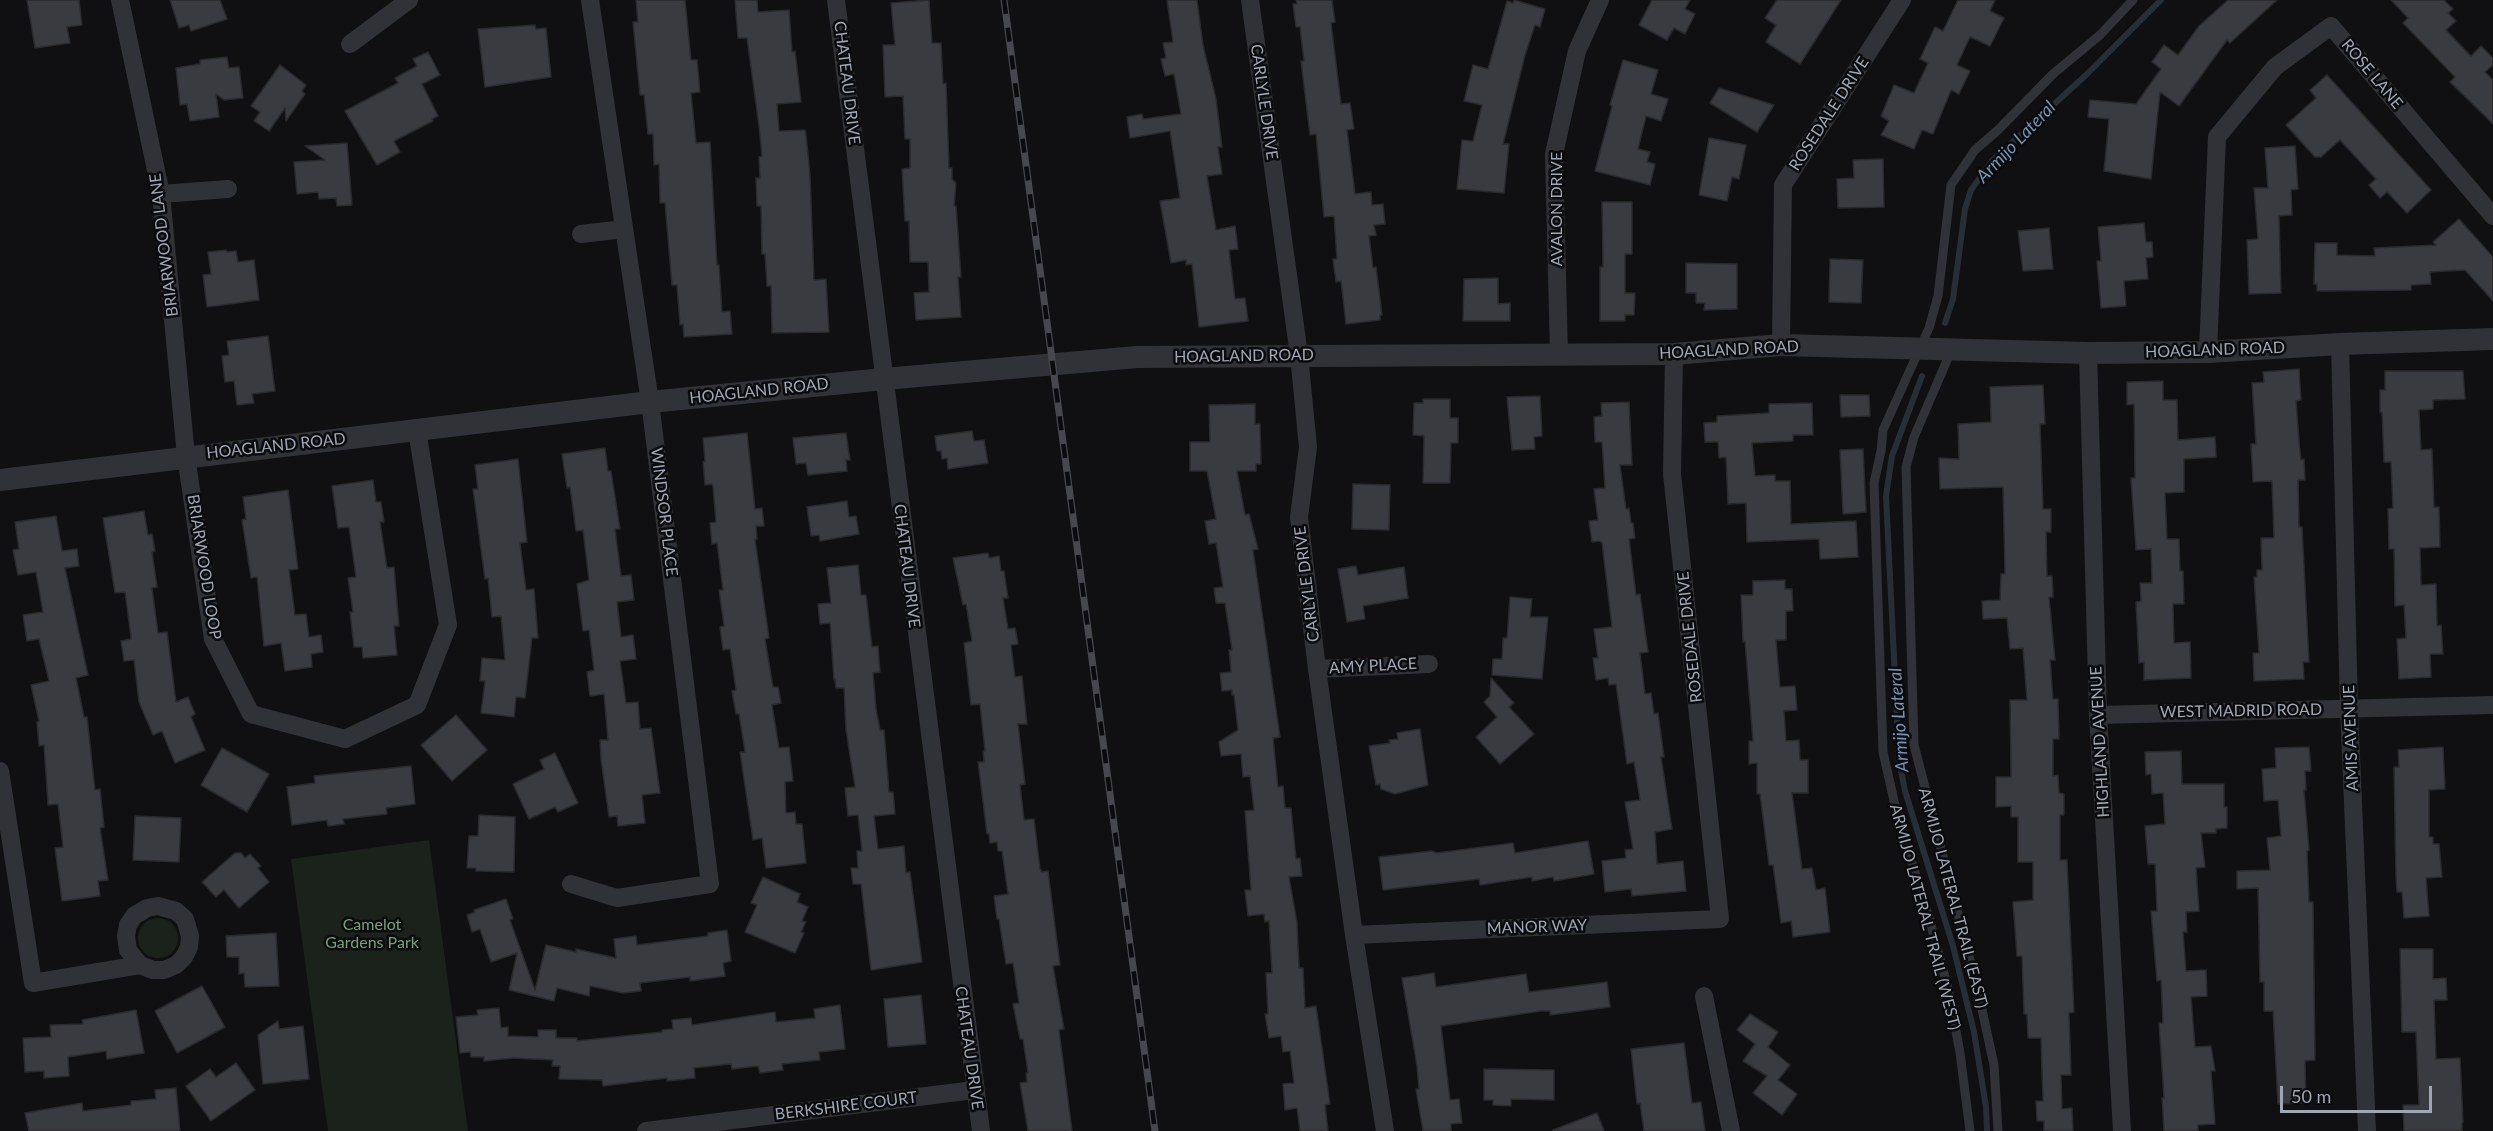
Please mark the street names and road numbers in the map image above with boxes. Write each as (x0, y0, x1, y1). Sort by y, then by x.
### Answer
street label: CHATEAU DRIVE (830, 20, 864, 146)
street label: ROSE LANE (2337, 35, 2407, 113)
street label: CARLYLE DRIVE (1246, 43, 1282, 161)
street label: ROSEDALE DRIVE (1785, 54, 1873, 174)
street label: AVALON DRIVE (1547, 152, 1567, 266)
street label: BRIARWOOD LANE (146, 172, 182, 318)
street label: HOAGLAND ROAD (1659, 337, 1799, 363)
street label: HOAGLAND ROAD (2145, 338, 2285, 362)
street label: HOAGLAND ROAD (1174, 345, 1314, 367)
street label: HOAGLAND ROAD (688, 374, 830, 408)
street label: HOAGLAND ROAD (205, 429, 347, 463)
street label: WINDSOR PLACE (647, 447, 681, 577)
street label: BRIARWOOD LOOP (183, 493, 225, 641)
street label: CHATEAU DRIVE (890, 503, 924, 629)
street label: CARLYLE DRIVE (1290, 525, 1324, 643)
street label: ROSEDALE DRIVE (1674, 571, 1706, 703)
street label: AMY PLACE (1329, 654, 1417, 678)
street label: HIGHLAND AVENUE (2086, 666, 2114, 818)
street label: AMIS AVENUE (2340, 685, 2362, 791)
street label: WEST MADRID ROAD (2160, 700, 2322, 722)
street label: ARMIJO LATERAL TRAIL (EAST) (1914, 786, 1992, 1010)
street label: ARMIJO LATERAL TRAIL (WEST) (1886, 802, 1964, 1032)
street label: MANOR WAY (1486, 916, 1588, 938)
street label: CHATEAU DRIVE (951, 985, 987, 1111)
street label: BERKSHIRE COURT (774, 1088, 918, 1124)

